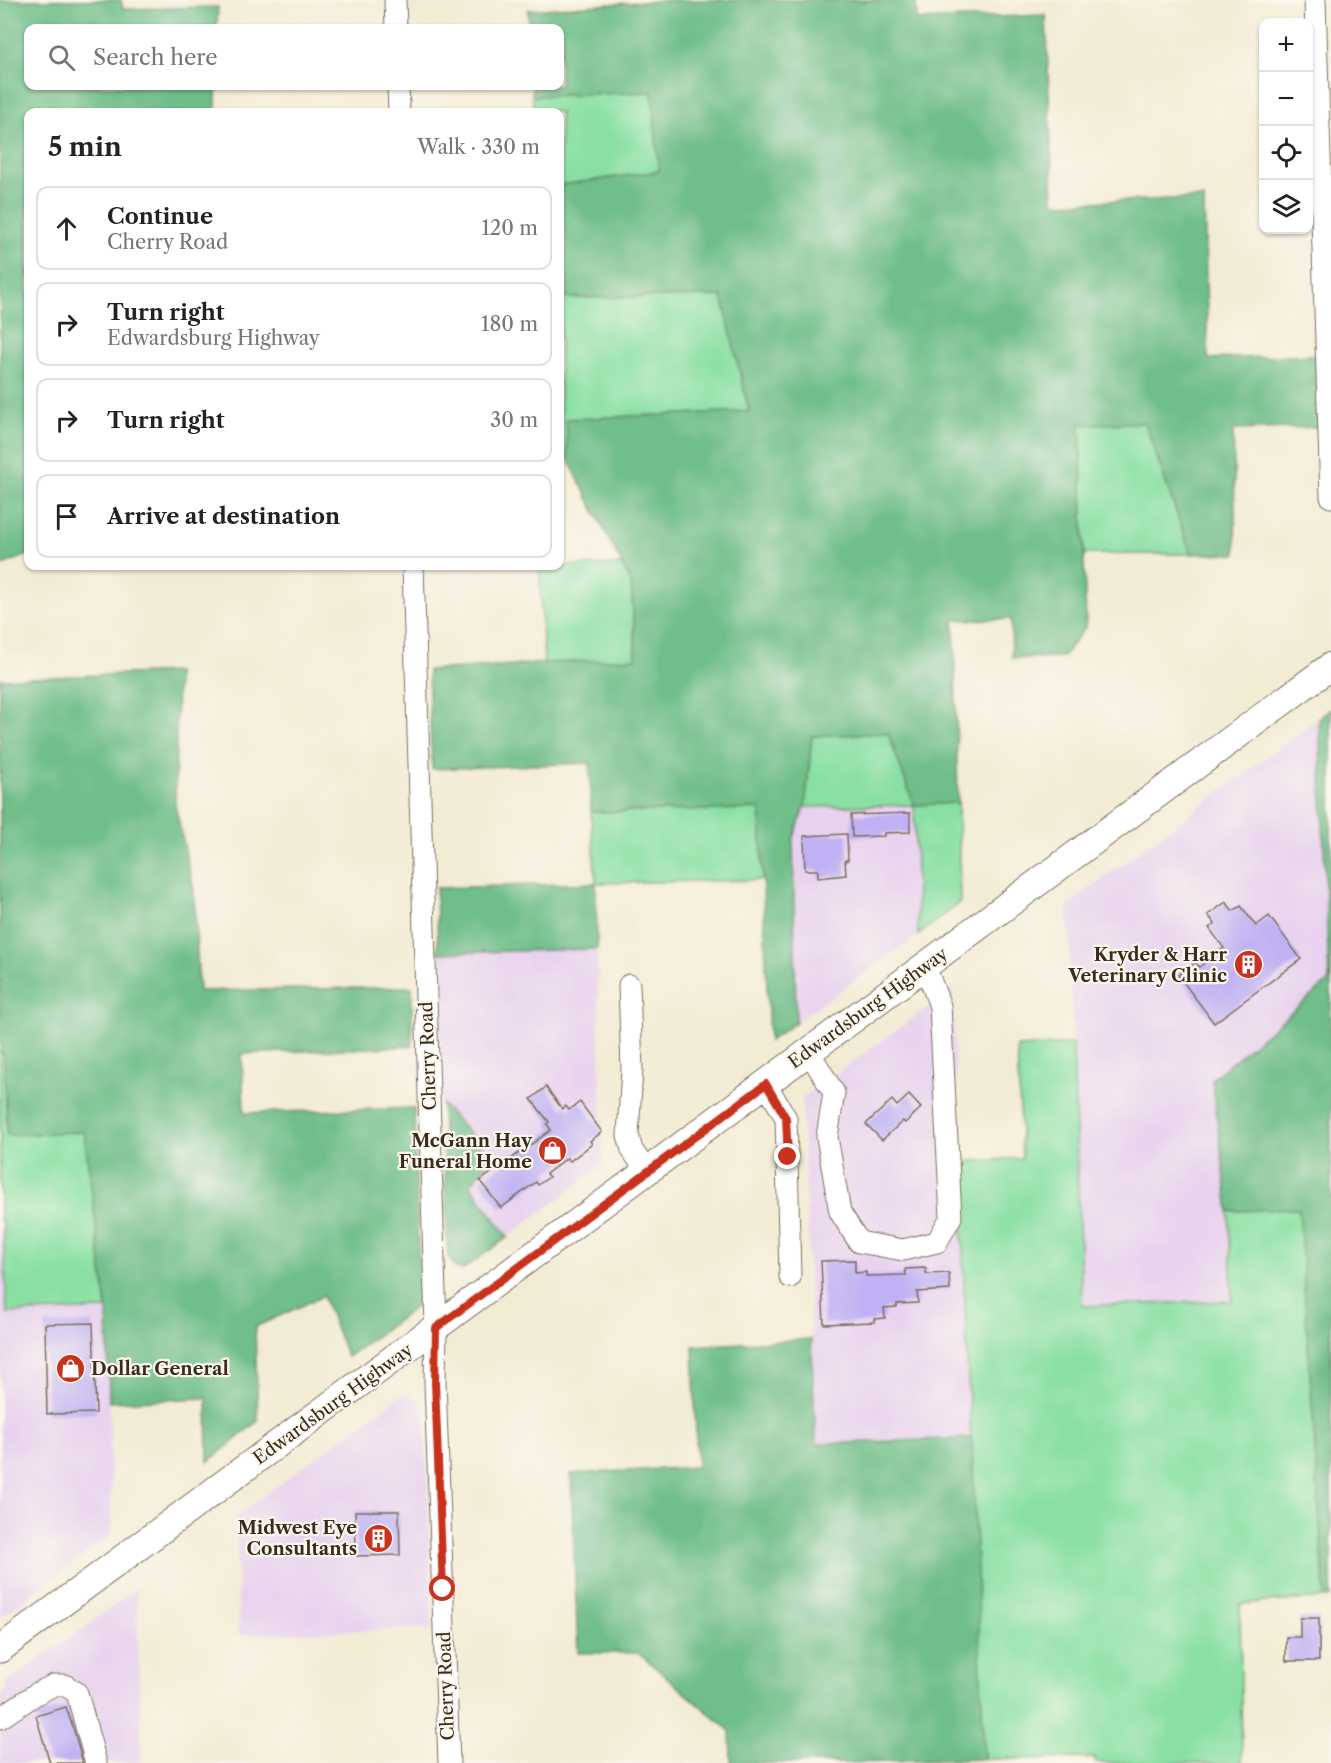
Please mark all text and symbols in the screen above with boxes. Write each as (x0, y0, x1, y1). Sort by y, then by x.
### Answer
map controls (1259, 18, 1313, 234)
button: + (1259, 18, 1313, 72)
search box (24, 24, 564, 90)
icon: search (45, 41, 78, 74)
text: Search here (93, 44, 218, 71)
button: − (1259, 72, 1313, 126)
button: locate (1259, 126, 1313, 180)
text: 5 min (48, 131, 122, 163)
text: Walk · 330 m (417, 135, 540, 159)
button: layers (1259, 180, 1313, 234)
text: Continue (107, 203, 213, 230)
icon: ahead (50, 212, 83, 245)
text: 120 m (481, 216, 538, 240)
text: Cherry Road (107, 230, 228, 254)
text: Turn right (107, 299, 225, 326)
icon: right (50, 308, 83, 341)
text: 180 m (481, 312, 538, 336)
text: Edwardsburg Highway (107, 326, 320, 350)
icon: right (50, 404, 83, 437)
text: Turn right (107, 407, 225, 434)
text: 30 m (490, 408, 538, 432)
icon: arrive (50, 500, 83, 533)
text: Arrive at destination (107, 503, 340, 530)
street label: Edwardsburg Highway (784, 942, 953, 1073)
place label: Kryder & Harr Veterinary Clinic (1067, 944, 1227, 987)
building icon: Kryder & Harr Veterinary Clinic (1232, 949, 1264, 981)
street label: Cherry Road (415, 1001, 441, 1111)
place label: McGann Hay Funeral Home (399, 1130, 533, 1173)
shop icon: McGann Hay Funeral Home (537, 1135, 569, 1167)
route end (774, 1143, 800, 1169)
street label: Edwardsburg Highway (249, 1338, 418, 1469)
shop icon: Dollar General (54, 1353, 86, 1385)
place label: Dollar General (91, 1358, 229, 1380)
place label: Midwest Eye Consultants (238, 1517, 357, 1560)
building icon: Midwest Eye Consultants (362, 1522, 394, 1554)
route start (429, 1575, 455, 1601)
street label: Cherry Road (433, 1631, 459, 1741)

